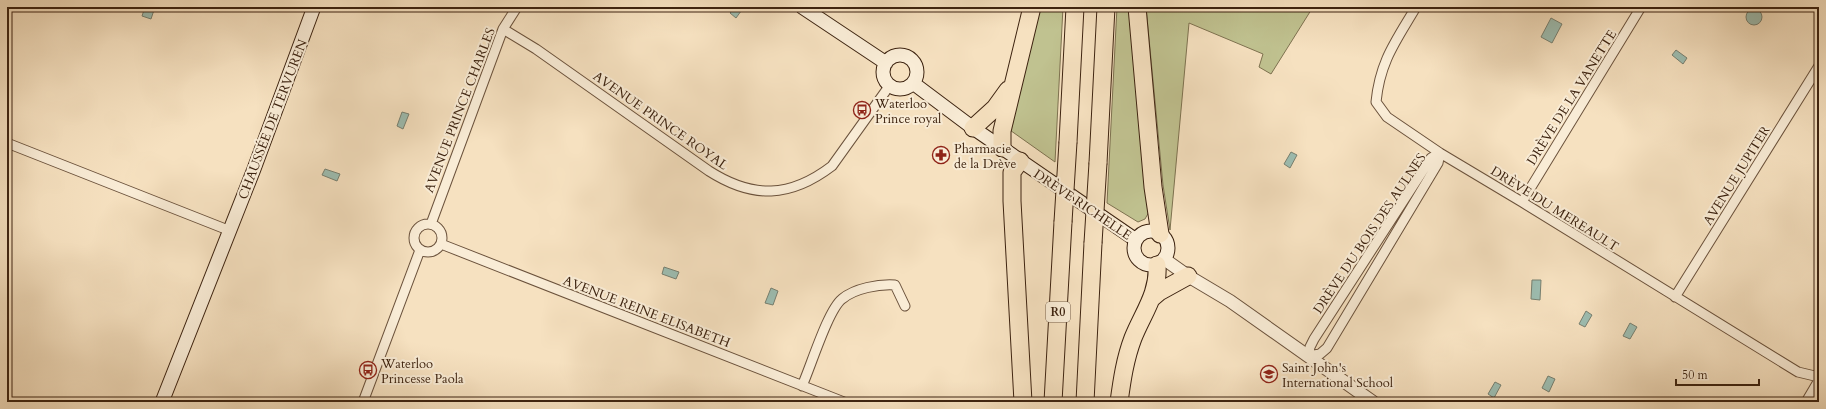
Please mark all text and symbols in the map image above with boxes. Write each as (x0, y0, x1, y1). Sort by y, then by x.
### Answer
street label: AVENUE PRINCE CHARLES (420, 25, 500, 195)
street label: DRÈVE DE LA VANETTE (1523, 26, 1621, 169)
street label: CHAUSSÉE DE TERVUREN (234, 37, 312, 202)
street label: AVENUE PRINCE ROYAL (589, 67, 732, 174)
place label: Waterloo Prince royal (874, 95, 942, 128)
bus stop icon: Waterloo Prince royal (852, 100, 872, 120)
street label: AVENUE JUPITER (1699, 123, 1775, 229)
place label: Pharmacie de la Drève (954, 140, 1017, 173)
pharmacy icon: Pharmacie de la Drève (931, 145, 951, 165)
street label: DRÈVE DU BOIS DES AULNES (1309, 150, 1430, 317)
street label: DRÈVE DU MEREAULT (1487, 162, 1622, 256)
street label: DRÈVE RICHELLE (1030, 165, 1135, 244)
street label: AVENUE REINE ELISABETH (561, 272, 733, 352)
road number: R0 (1046, 302, 1070, 322)
place label: Waterloo Princesse Paola (380, 355, 464, 388)
place label: Saint John's International School (1282, 359, 1394, 392)
bus stop icon: Waterloo Princesse Paola (358, 360, 378, 380)
scale bar (1676, 361, 1759, 387)
school or university icon: Saint John's International School (1259, 364, 1279, 384)
text: 50 m (1682, 367, 1709, 383)

